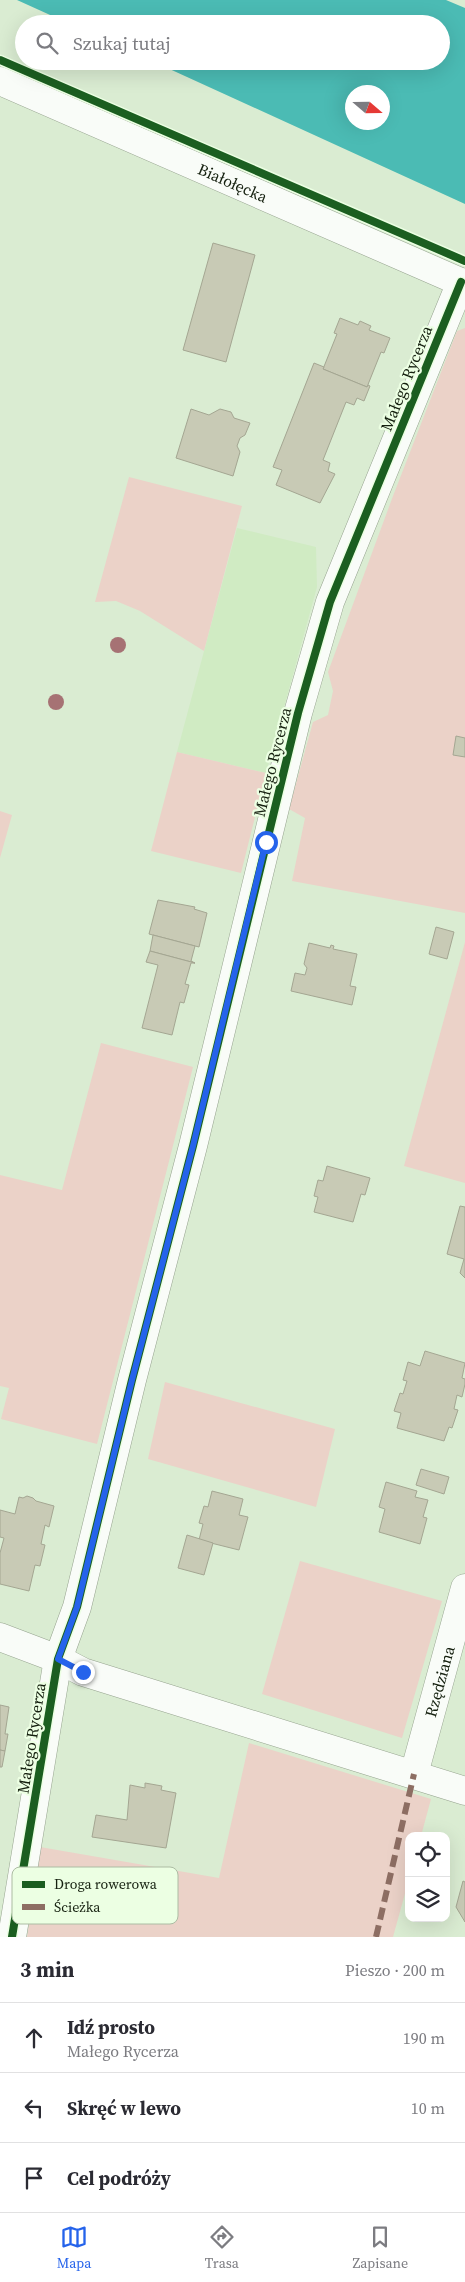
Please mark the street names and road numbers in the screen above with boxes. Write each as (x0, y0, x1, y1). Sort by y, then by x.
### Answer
street label: Białołęcka (195, 158, 272, 208)
street label: Małego Rycerza (375, 321, 437, 434)
street label: Małego Rycerza (248, 704, 296, 819)
street label: Rzędziana (419, 1643, 460, 1720)
street label: Małego Rycerza (11, 1680, 51, 1795)

